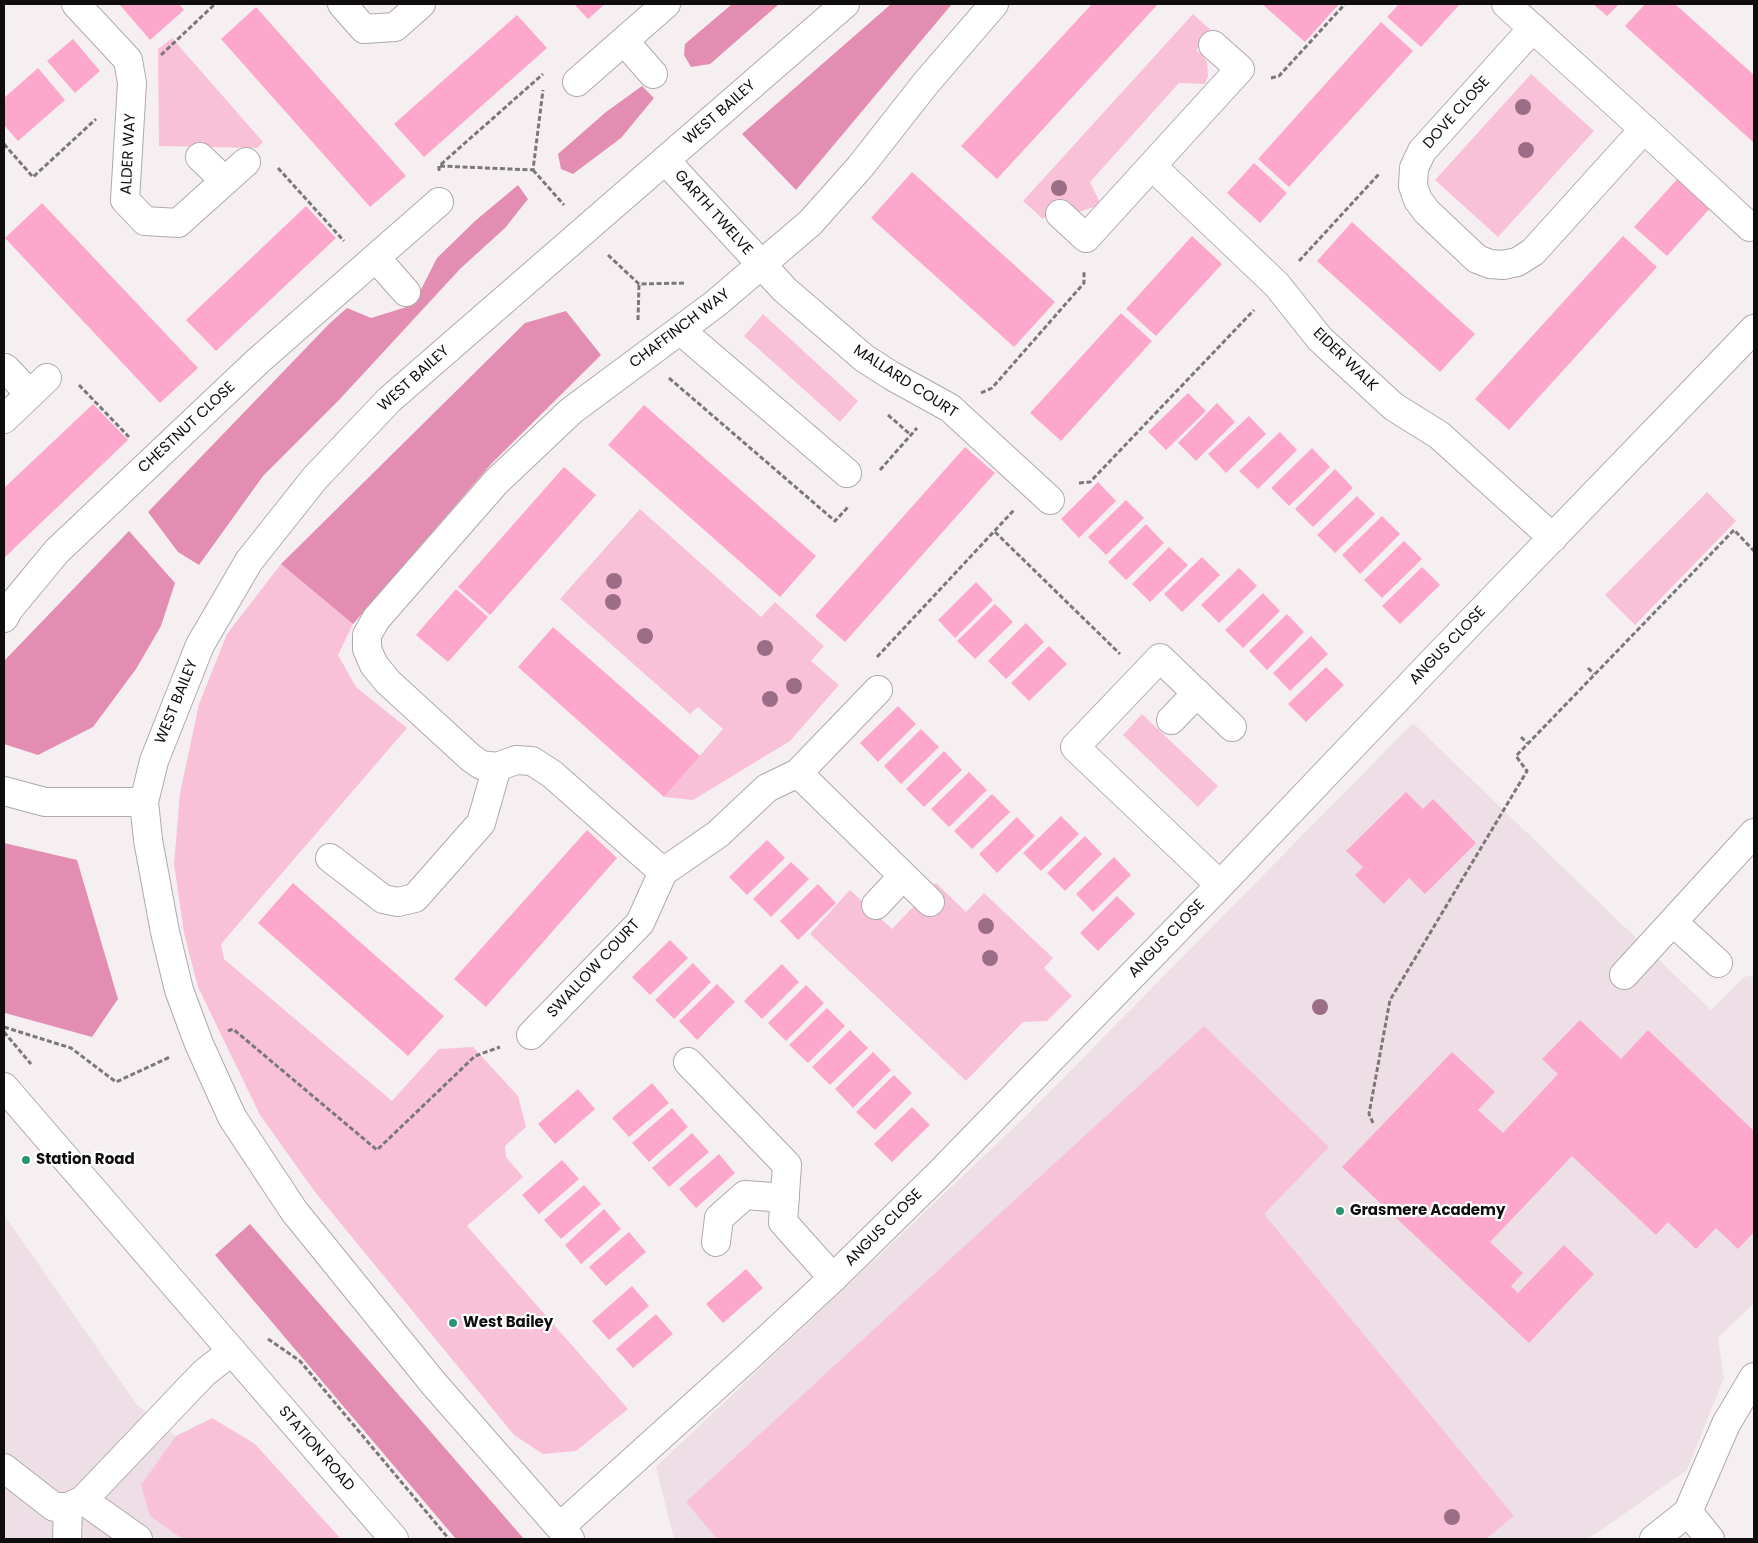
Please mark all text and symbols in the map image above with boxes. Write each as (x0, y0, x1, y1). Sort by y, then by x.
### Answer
street label: DOVE CLOSE (1420, 73, 1494, 153)
street label: WEST BAILEY (680, 77, 760, 149)
street label: ALDER WAY (118, 113, 140, 195)
street label: GARTH TWELVE (670, 167, 756, 259)
street label: CHAFFINCH WAY (626, 285, 734, 373)
street label: EIDER WALK (1309, 325, 1381, 395)
street label: WEST BAILEY (375, 342, 453, 416)
street label: MALLARD COURT (850, 342, 960, 422)
street label: CHESTNUT CLOSE (135, 379, 239, 477)
street label: ANGUS CLOSE (1406, 603, 1490, 689)
street label: WEST BAILEY (152, 657, 202, 747)
street label: ANGUS CLOSE (1125, 896, 1209, 982)
street label: SWALLOW COURT (544, 916, 644, 1022)
place label: Station Road (36, 1151, 135, 1169)
marker: Station Road (20, 1154, 32, 1166)
street label: ANGUS CLOSE (842, 1186, 926, 1270)
place label: Grasmere Academy (1350, 1202, 1505, 1220)
marker: Grasmere Academy (1334, 1205, 1346, 1217)
place label: West Bailey (463, 1314, 553, 1332)
marker: West Bailey (447, 1317, 459, 1329)
street label: STATION ROAD (274, 1403, 358, 1495)

